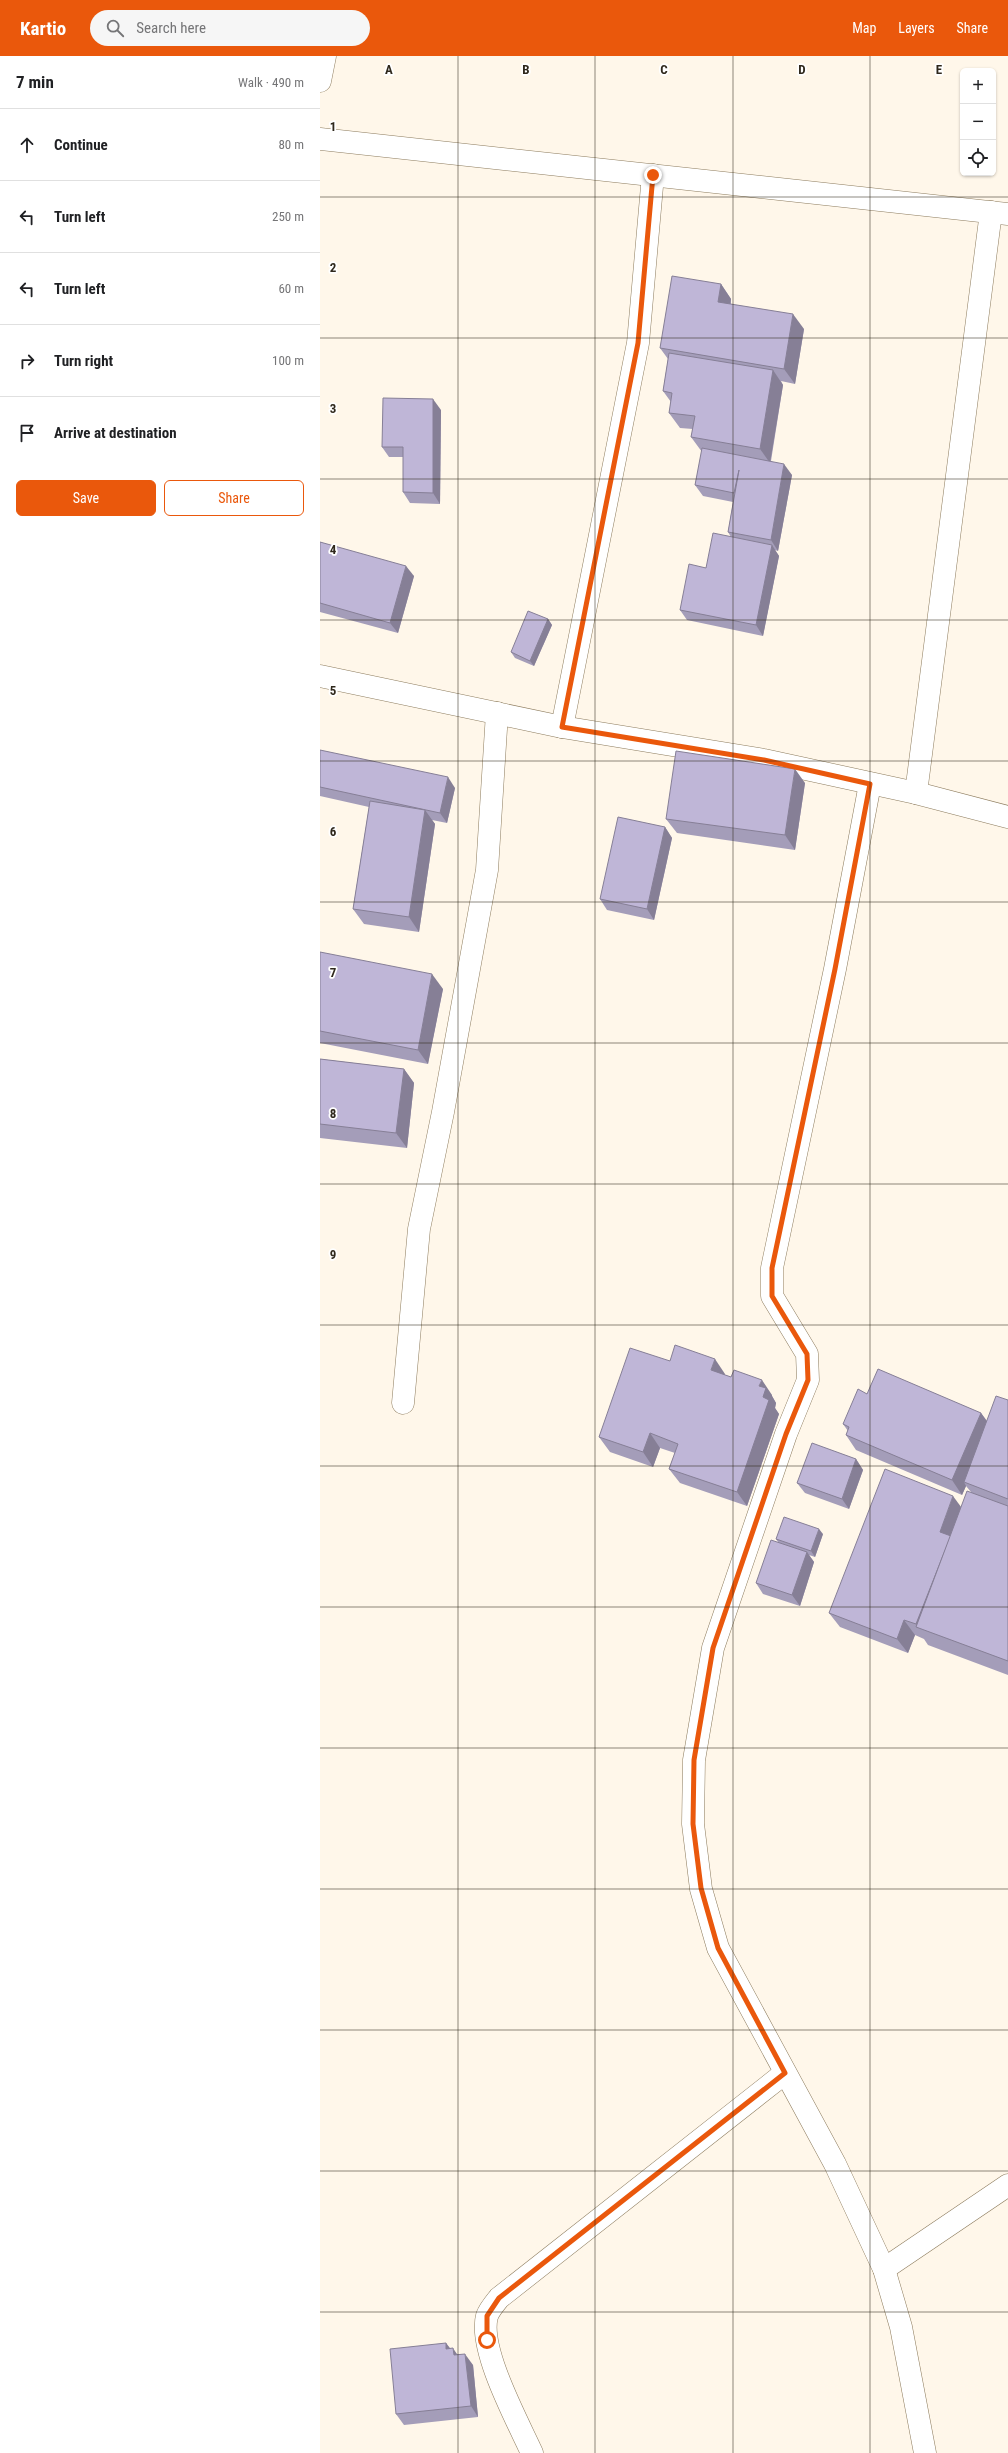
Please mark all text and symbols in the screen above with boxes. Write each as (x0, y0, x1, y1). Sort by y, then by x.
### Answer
search box (90, 10, 370, 46)
text: Kartio (20, 17, 66, 40)
icon: search (104, 17, 126, 39)
text: Search here (136, 19, 206, 37)
text: Map (852, 20, 876, 36)
text: Layers (898, 20, 935, 36)
text: Share (957, 20, 988, 36)
text: A (385, 62, 393, 77)
text: B (522, 62, 530, 77)
text: C (660, 62, 668, 77)
text: D (798, 62, 806, 77)
text: E (936, 62, 943, 77)
map controls (960, 68, 996, 176)
button: + (960, 68, 996, 104)
text: 7 min (16, 72, 54, 92)
text: Walk · 490 m (238, 75, 304, 90)
button: − (960, 104, 996, 140)
text: 1 (330, 119, 336, 134)
icon: ahead (16, 134, 38, 156)
text: Continue (54, 136, 108, 154)
text: 80 m (278, 137, 304, 152)
button: locate (960, 140, 996, 176)
route end (644, 166, 662, 184)
icon: left (16, 206, 38, 228)
text: Turn left (54, 208, 105, 226)
text: 250 m (272, 209, 304, 224)
text: 2 (330, 260, 337, 275)
icon: left (16, 278, 38, 300)
text: Turn left (54, 280, 105, 298)
text: 60 m (278, 281, 304, 296)
icon: right (16, 350, 38, 372)
text: Turn right (54, 352, 113, 370)
text: 100 m (272, 353, 304, 368)
text: 3 (330, 401, 336, 416)
icon: arrive (16, 422, 38, 444)
text: Arrive at destination (54, 424, 177, 442)
button: Save (16, 480, 156, 516)
button: Share (164, 480, 304, 516)
text: 4 (330, 542, 337, 557)
text: 5 (330, 683, 337, 698)
text: 6 (330, 824, 337, 839)
text: 7 (330, 965, 337, 980)
text: 8 (330, 1106, 336, 1121)
text: 9 (330, 1247, 336, 1262)
route start (478, 2331, 496, 2349)

